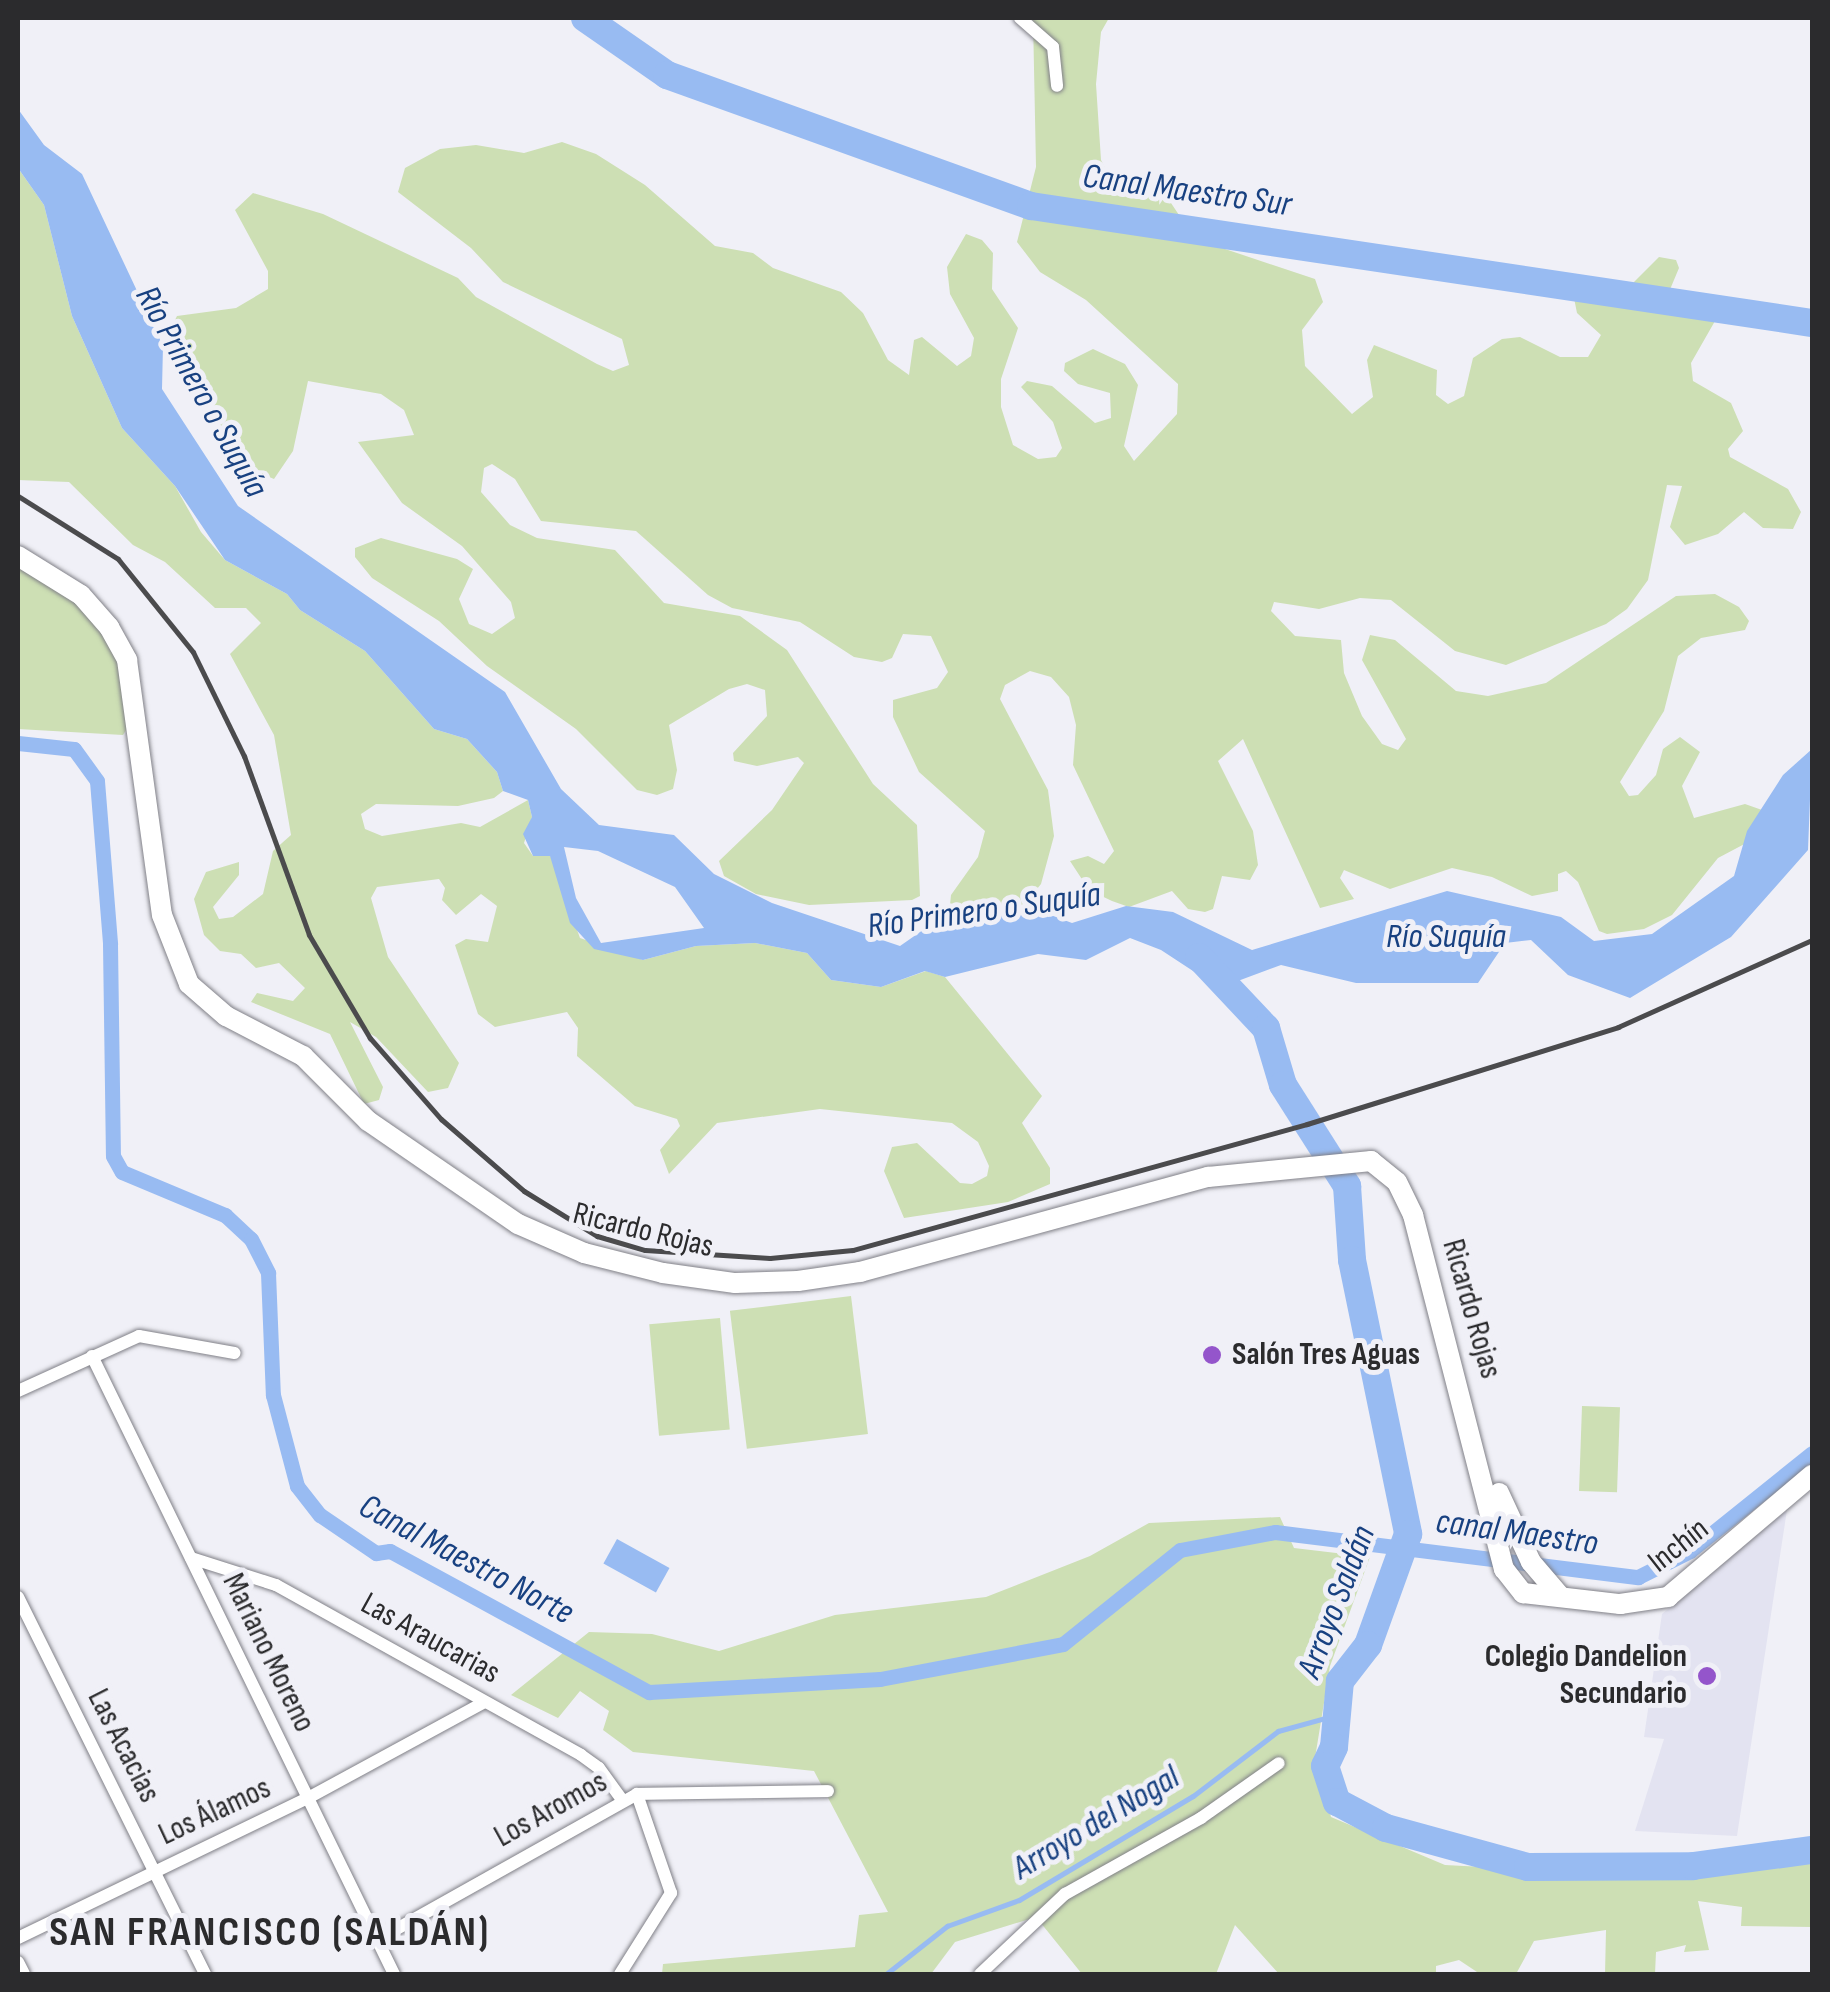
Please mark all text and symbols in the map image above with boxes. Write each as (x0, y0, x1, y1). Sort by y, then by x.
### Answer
water label: Canal Maestro Sur (1080, 156, 1294, 226)
water label: Río Primero o Suquía (126, 279, 276, 505)
water label: Río Primero o Suquía (865, 874, 1103, 948)
water label: Río Suquía (1386, 916, 1506, 958)
street label: Ricardo Rojas (569, 1195, 717, 1267)
street label: Ricardo Rojas (1433, 1235, 1509, 1383)
place label: Salón Tres Aguas (1232, 1336, 1420, 1374)
marker: Salón Tres Aguas (1201, 1344, 1223, 1366)
water label: Canal Maestro Norte (351, 1486, 581, 1634)
water label: canal Maestro (1433, 1501, 1601, 1565)
street label: Inchín (1641, 1510, 1717, 1582)
water label: Arroyo Saldán (1289, 1520, 1385, 1684)
street label: Mariano Moreno (213, 1567, 323, 1739)
street label: Las Araucarias (354, 1585, 506, 1693)
place label: Colegio Dandelion Secundario (1485, 1639, 1687, 1714)
marker: Colegio Dandelion Secundario (1696, 1665, 1718, 1687)
street label: Las Acacias (78, 1683, 168, 1809)
water label: Arroyo del Nogal (1005, 1757, 1187, 1889)
street label: Los Aromos (488, 1763, 614, 1857)
street label: Los Álamos (153, 1769, 277, 1855)
district label: SAN FRANCISCO (SALDÁN) (49, 1908, 491, 1958)

